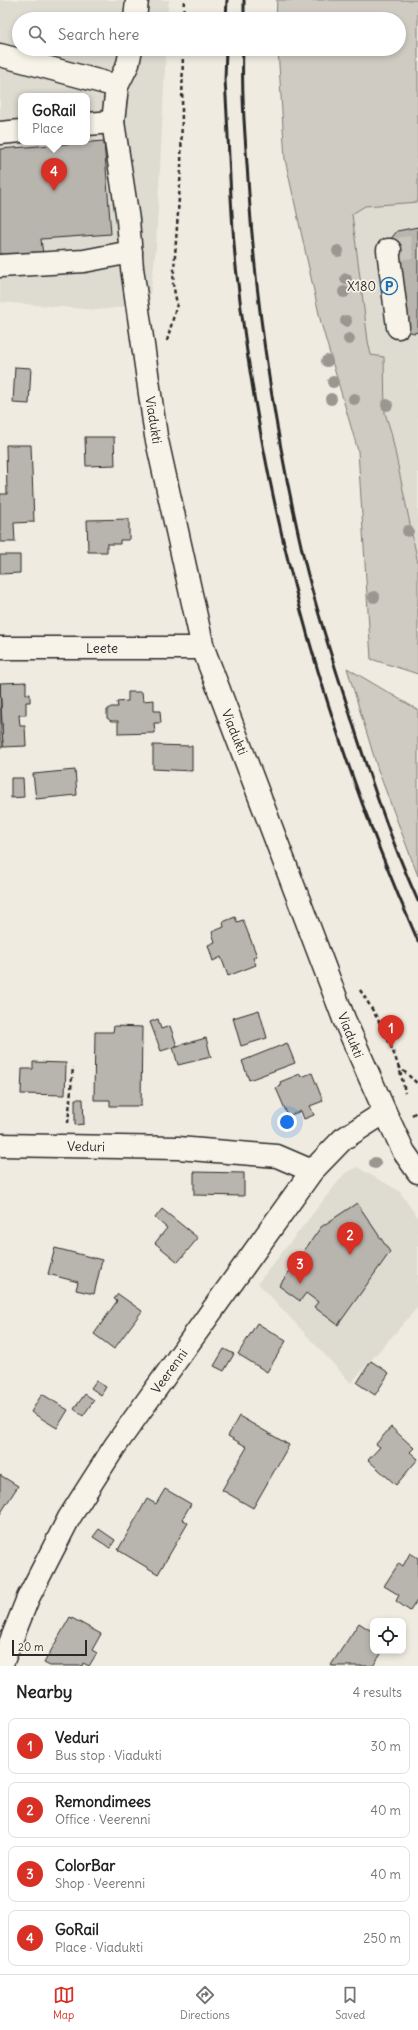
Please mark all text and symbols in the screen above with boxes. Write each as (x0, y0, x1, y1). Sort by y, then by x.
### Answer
search box (12, 12, 406, 56)
icon: search (26, 23, 48, 45)
text: Search here (58, 25, 139, 44)
popup (18, 93, 90, 145)
text: GoRail (32, 101, 76, 120)
text: Place (32, 120, 64, 137)
pin: 4 (41, 158, 67, 191)
parking icon: X180 (379, 276, 399, 296)
place label: X180 (347, 278, 376, 295)
street label: Viadukti (141, 395, 166, 445)
street label: Leete (86, 640, 118, 657)
street label: Viadukti (218, 707, 251, 757)
street label: Viadukti (334, 1010, 367, 1060)
pin: 1 (378, 1015, 404, 1048)
your location (277, 1112, 297, 1132)
street label: Veduri (67, 1138, 105, 1155)
pin: 2 (337, 1222, 363, 1255)
pin: 3 (287, 1251, 313, 1284)
street label: Veerenni (147, 1345, 191, 1397)
map controls (370, 1618, 406, 1654)
button: locate (370, 1618, 406, 1654)
scale bar (12, 1638, 87, 1657)
text: 20 m (18, 1640, 44, 1654)
text: Nearby (16, 1681, 72, 1703)
text: 4 results (353, 1684, 402, 1701)
text: Veduri (55, 1728, 99, 1747)
text: 1 (27, 1738, 33, 1755)
text: 30 m (371, 1738, 401, 1755)
text: Bus stop · Viadukti (55, 1747, 162, 1764)
text: Remondimees (55, 1792, 151, 1811)
text: 2 (26, 1802, 34, 1819)
text: 40 m (370, 1802, 401, 1819)
text: Office · Veerenni (55, 1811, 150, 1828)
text: ColorBar (55, 1856, 115, 1875)
text: 3 (26, 1866, 34, 1883)
text: 40 m (370, 1866, 401, 1883)
text: Shop · Veerenni (55, 1875, 145, 1892)
text: GoRail (55, 1920, 99, 1939)
text: 4 (26, 1930, 34, 1947)
text: 250 m (363, 1930, 401, 1947)
text: Place · Viadukti (55, 1939, 143, 1956)
tab: Map (53, 1984, 75, 2022)
tab: Directions (180, 1984, 230, 2022)
tab: Saved (335, 1984, 365, 2022)

